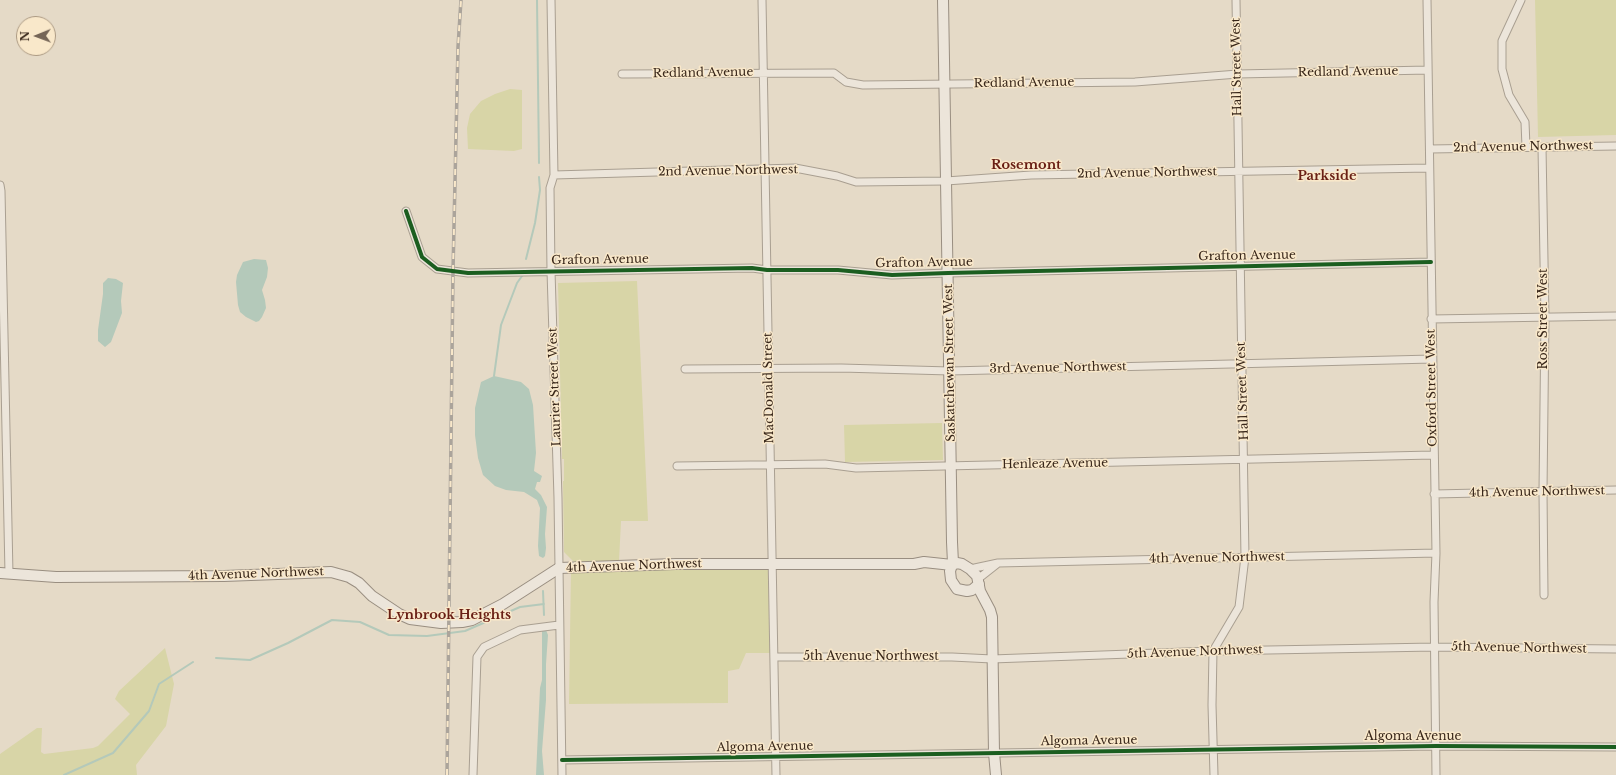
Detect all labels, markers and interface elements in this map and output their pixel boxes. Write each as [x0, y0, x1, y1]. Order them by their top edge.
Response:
north arrow [16, 16, 56, 56]
street label: Hall Street West [1229, 18, 1245, 116]
text: N [18, 31, 32, 41]
street label: Redland Avenue [1298, 64, 1398, 80]
street label: Redland Avenue [653, 65, 753, 81]
street label: Redland Avenue [974, 75, 1074, 91]
street label: 2nd Avenue Northwest [1453, 139, 1593, 155]
district label: Rosemont [991, 157, 1061, 173]
street label: 2nd Avenue Northwest [658, 163, 798, 179]
street label: 2nd Avenue Northwest [1077, 165, 1217, 181]
district label: Parkside [1297, 168, 1357, 184]
street label: Grafton Avenue [1198, 248, 1296, 264]
street label: Grafton Avenue [551, 252, 649, 268]
street label: Grafton Avenue [875, 255, 973, 271]
street label: Ross Street West [1537, 268, 1551, 370]
street label: Saskatchewan Street West [941, 284, 959, 442]
street label: Laurier Street West [546, 327, 564, 447]
street label: Oxford Street West [1424, 329, 1440, 447]
street label: MacDonald Street [761, 332, 777, 444]
street label: Hall Street West [1234, 341, 1252, 441]
street label: 3rd Avenue Northwest [989, 360, 1127, 376]
street label: Henleaze Avenue [1002, 456, 1108, 472]
street label: 4th Avenue Northwest [1469, 484, 1605, 500]
street label: 4th Avenue Northwest [1149, 550, 1285, 566]
street label: 4th Avenue Northwest [566, 556, 702, 576]
street label: 4th Avenue Northwest [188, 564, 324, 584]
district label: Lynbrook Heights [387, 607, 511, 623]
street label: 5th Avenue Northwest [1451, 640, 1587, 656]
street label: 5th Avenue Northwest [1127, 642, 1263, 662]
street label: 5th Avenue Northwest [803, 650, 939, 664]
street label: Algoma Avenue [1365, 730, 1461, 744]
street label: Algoma Avenue [1040, 733, 1138, 749]
street label: Algoma Avenue [716, 739, 814, 755]

